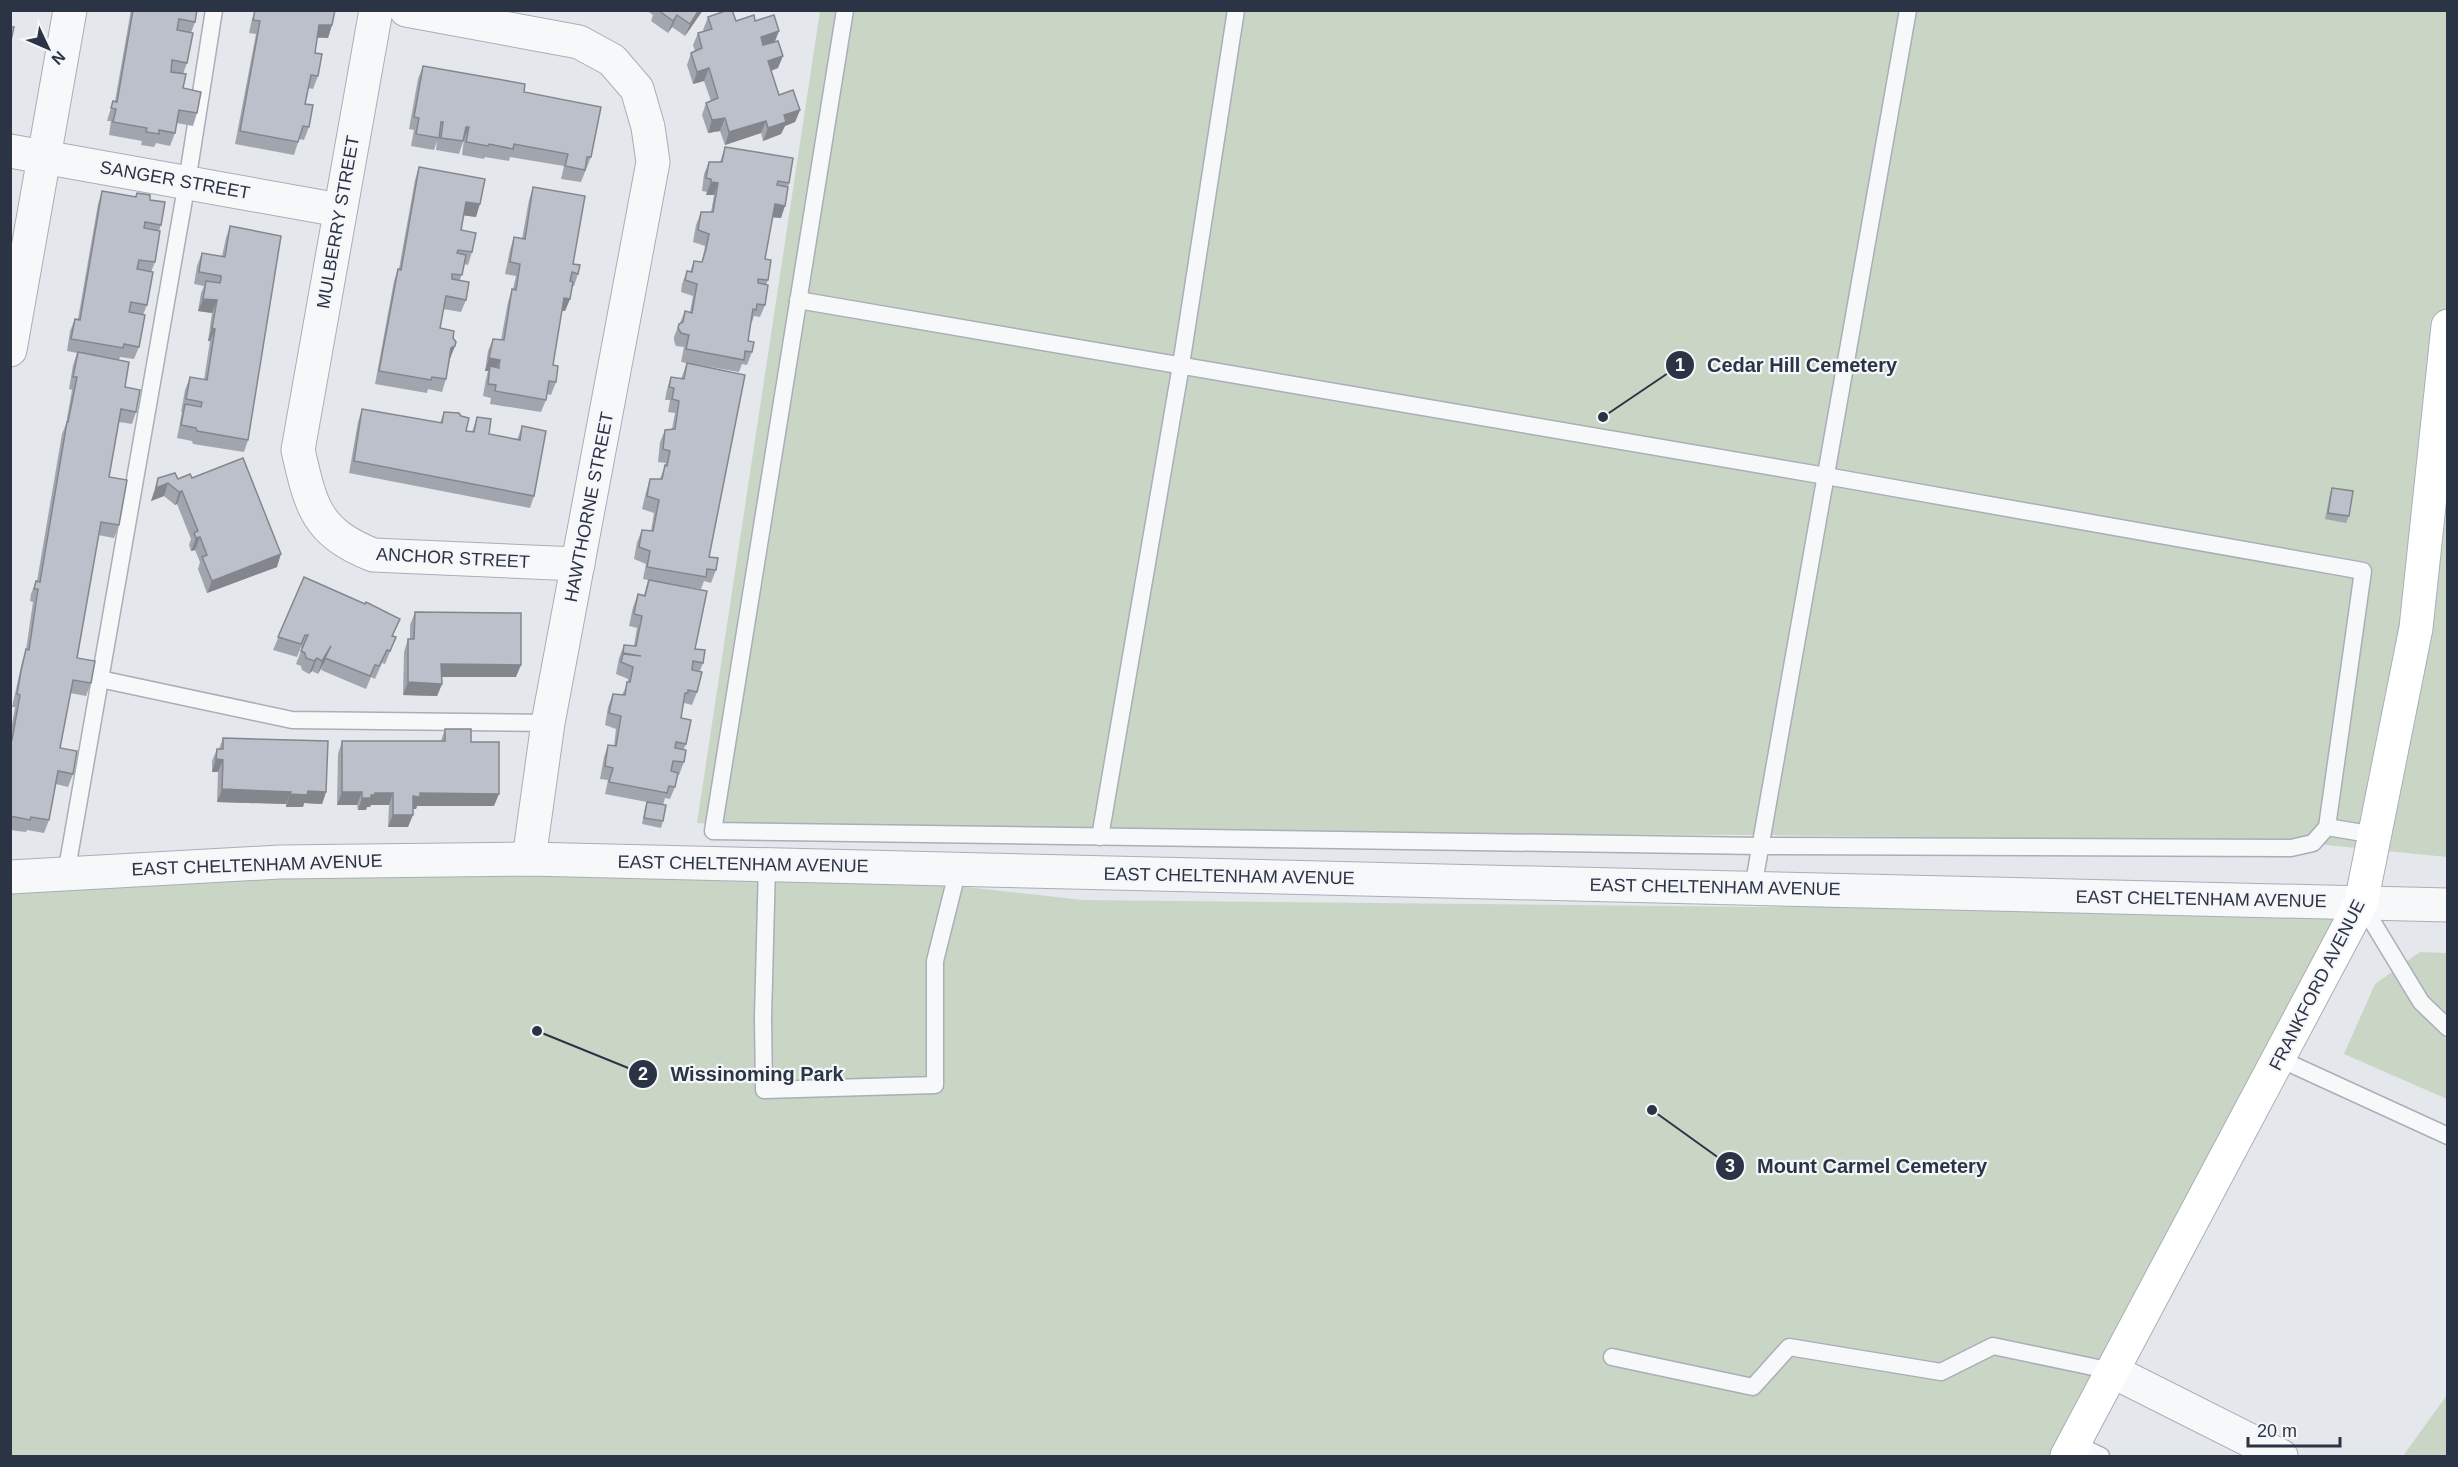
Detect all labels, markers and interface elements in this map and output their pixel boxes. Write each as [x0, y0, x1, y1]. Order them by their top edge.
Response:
north arrow [18, 18, 78, 78]
text: N [48, 48, 69, 68]
street label: MULBERRY STREET [313, 134, 363, 310]
street label: SANGER STREET [98, 157, 252, 203]
callout: Cedar Hill Cemetery [1665, 346, 1909, 384]
text: Cedar Hill Cemetery [1707, 354, 1898, 376]
text: 1 [1675, 355, 1685, 375]
street label: HAWTHORNE STREET [561, 410, 617, 604]
street label: ANCHOR STREET [376, 544, 530, 572]
street label: EAST CHELTENHAM AVENUE [131, 851, 383, 879]
street label: EAST CHELTENHAM AVENUE [617, 852, 869, 876]
street label: EAST CHELTENHAM AVENUE [1103, 864, 1355, 888]
street label: EAST CHELTENHAM AVENUE [1589, 875, 1841, 899]
street label: EAST CHELTENHAM AVENUE [2075, 887, 2327, 911]
street label: FRANKFORD AVENUE [2265, 896, 2369, 1074]
callout: Wissinoming Park [628, 1055, 856, 1093]
text: Wissinoming Park [670, 1063, 844, 1085]
text: 2 [638, 1064, 648, 1084]
callout: Mount Carmel Cemetery [1715, 1147, 1999, 1185]
text: Mount Carmel Cemetery [1757, 1155, 1988, 1177]
text: 3 [1725, 1156, 1735, 1176]
scale bar [2248, 1410, 2340, 1448]
text: 20 m [2257, 1421, 2297, 1441]

